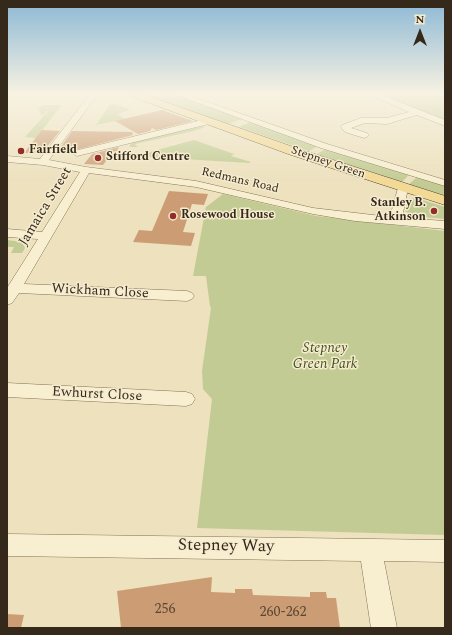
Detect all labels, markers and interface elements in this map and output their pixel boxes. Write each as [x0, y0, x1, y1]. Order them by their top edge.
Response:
text: N [416, 11, 424, 28]
north arrow [400, 12, 440, 52]
place label: Fairfield [29, 144, 77, 158]
street label: Stepney Green [289, 144, 367, 182]
marker: Fairfield [16, 146, 26, 156]
place label: Stifford Centre [106, 151, 190, 165]
marker: Stifford Centre [93, 153, 103, 163]
street label: Jamaica Street [16, 165, 76, 249]
street label: Redmans Road [200, 165, 280, 197]
place label: Stanley B. Atkinson [371, 197, 426, 225]
marker: Stanley B. Atkinson [429, 206, 439, 216]
place label: Rosewood House [181, 209, 275, 223]
marker: Rosewood House [168, 211, 178, 221]
street label: Wickham Close [51, 281, 149, 303]
park label: Stepney Green Park [293, 341, 357, 374]
street label: Ewhurst Close [51, 384, 143, 406]
street label: Stepney Way [178, 536, 274, 558]
house number: 256 [155, 602, 175, 618]
house number: 260-262 [259, 605, 307, 621]

